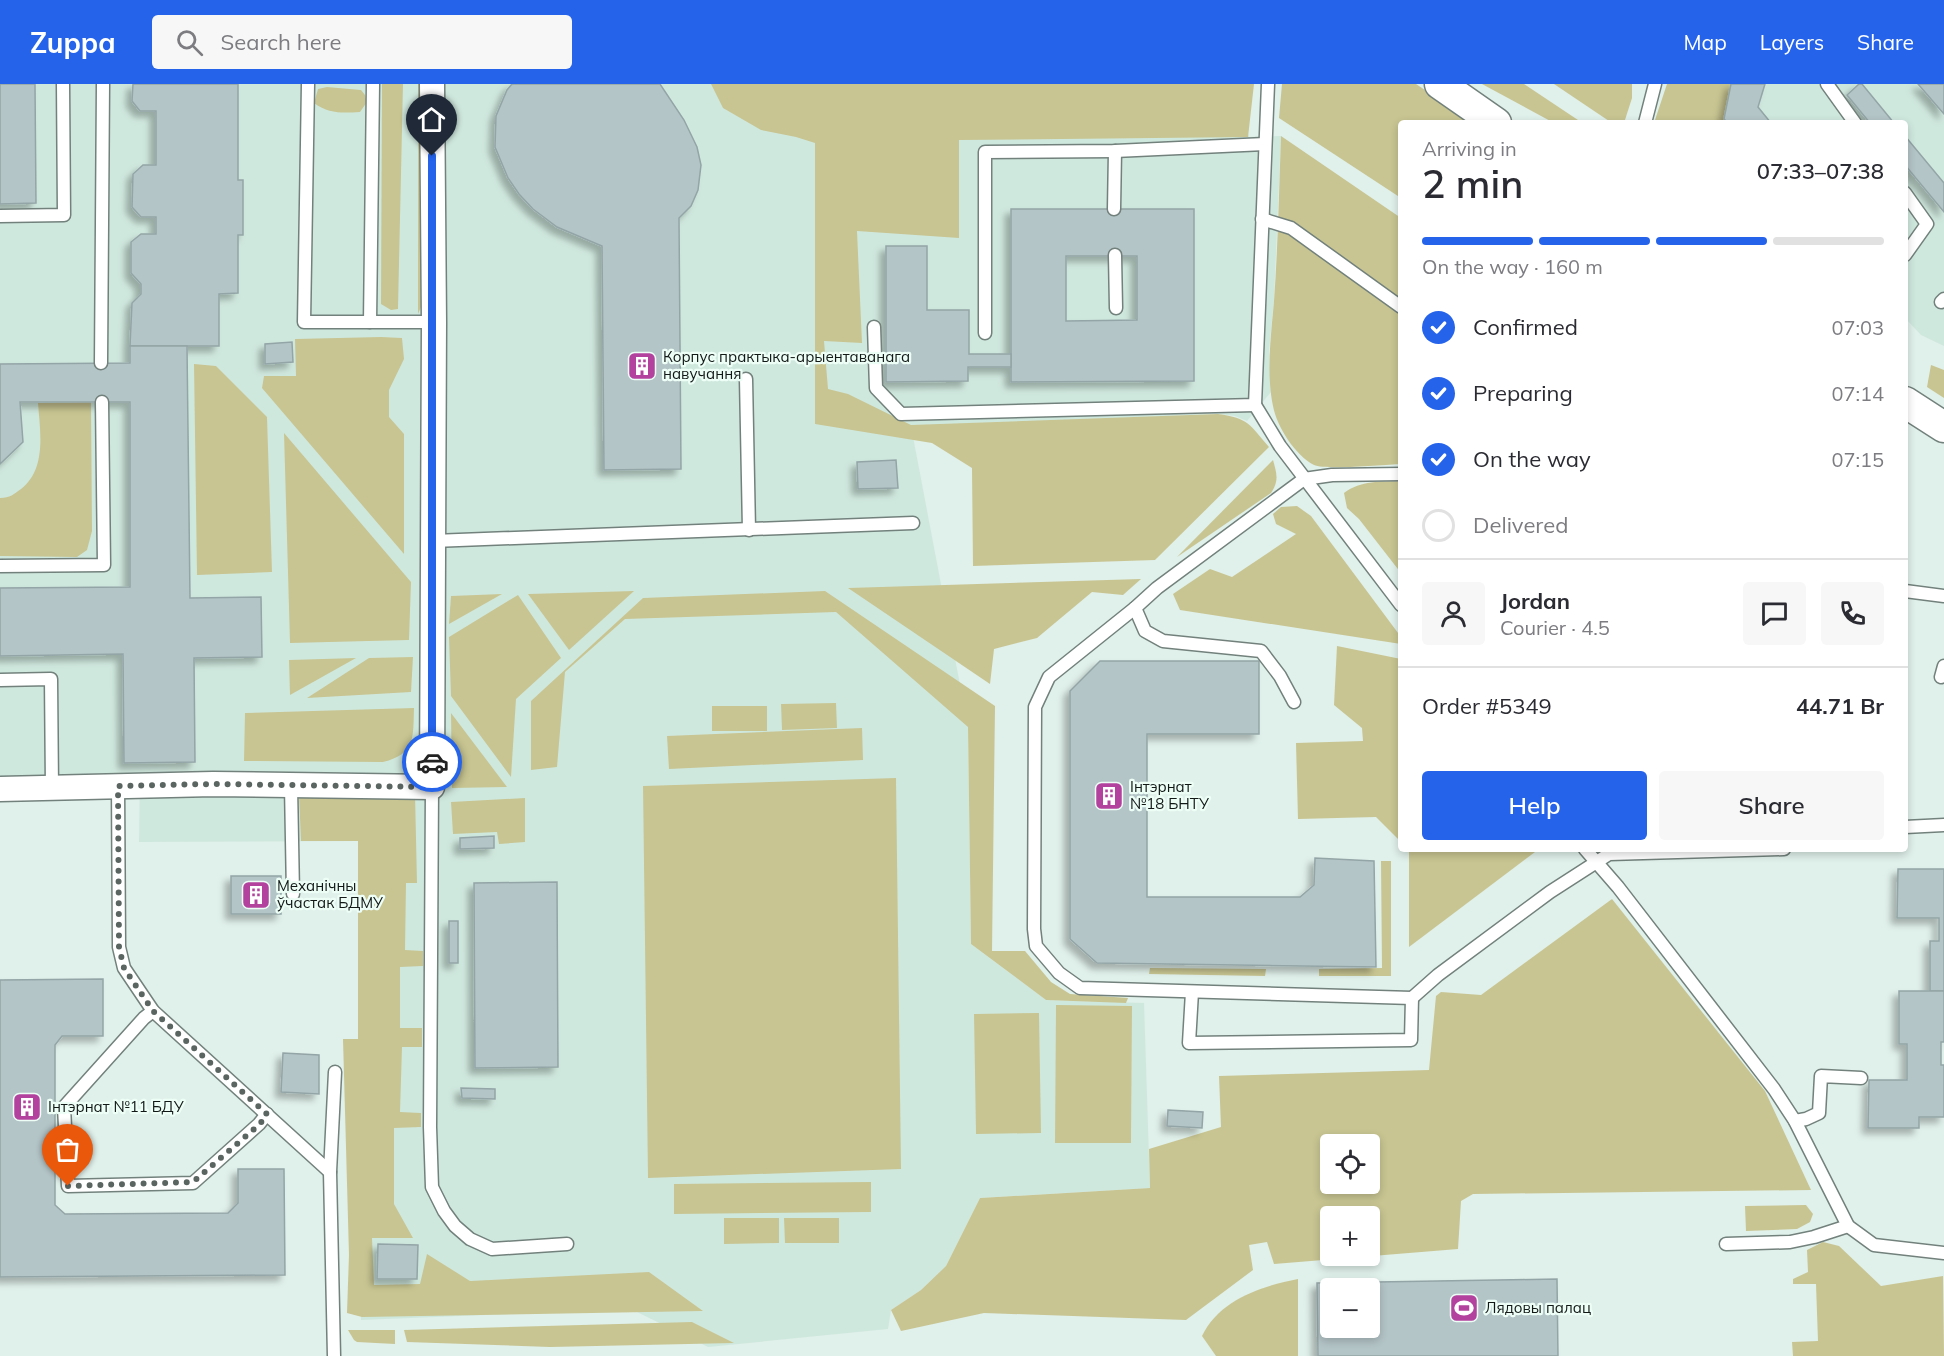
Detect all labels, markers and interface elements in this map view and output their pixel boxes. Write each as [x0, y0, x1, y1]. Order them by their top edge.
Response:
search box [152, 15, 572, 69]
text: Zuppa [30, 25, 116, 60]
icon: search [173, 26, 206, 59]
text: Search here [221, 28, 341, 56]
text: Map [1684, 29, 1727, 55]
text: Layers [1760, 29, 1824, 55]
text: Share [1857, 29, 1914, 55]
pin [406, 94, 457, 156]
icon: home [415, 103, 448, 136]
text: Arriving in [1422, 136, 1517, 161]
text: 07:33–07:38 [1757, 157, 1884, 185]
text: 2 min [1422, 159, 1523, 208]
text: On the way · 160 m [1422, 254, 1603, 279]
icon: check [1422, 311, 1455, 344]
text: Confirmed [1473, 313, 1578, 341]
text: 07:03 [1831, 315, 1884, 340]
place label: Корпус практыка-арыентаванага навучання [663, 347, 910, 383]
building icon: Корпус практыка-арыентаванага навучання [626, 350, 658, 382]
icon: check [1422, 377, 1455, 410]
text: Preparing [1473, 379, 1573, 407]
text: 07:14 [1831, 381, 1884, 406]
icon: check [1422, 443, 1455, 476]
text: On the way [1473, 445, 1591, 473]
text: 07:15 [1831, 447, 1884, 472]
text: Delivered [1473, 511, 1568, 539]
button: person [1422, 582, 1485, 645]
button: chat [1743, 582, 1806, 645]
button: phone [1821, 582, 1884, 645]
text: Jordan [1500, 587, 1570, 615]
text: Courier · 4.5 [1500, 615, 1610, 640]
text: Order #5349 [1422, 692, 1552, 720]
text: 44.71 Br [1796, 692, 1884, 720]
courier [402, 732, 462, 792]
icon: car [416, 746, 449, 779]
button: Help [1422, 771, 1647, 840]
button: Share [1659, 771, 1884, 840]
place label: Інтэрнат №18 БНТУ [1130, 777, 1209, 813]
building icon: Інтэрнат №18 БНТУ [1093, 780, 1125, 812]
place label: Механічны ўчастак БДМУ [277, 876, 383, 912]
building icon: Механічны ўчастак БДМУ [240, 879, 272, 911]
building icon: Інтэрнат №11 БДУ [11, 1091, 43, 1123]
place label: Інтэрнат №11 БДУ [48, 1097, 184, 1116]
pin [42, 1124, 93, 1186]
icon: bag [51, 1133, 84, 1166]
map controls [1320, 1134, 1380, 1338]
button: locate [1320, 1134, 1380, 1194]
button: + [1320, 1206, 1380, 1266]
button: − [1320, 1278, 1380, 1338]
sports icon: Лядовы палац [1448, 1292, 1480, 1324]
place label: Лядовы палац [1485, 1298, 1591, 1317]

